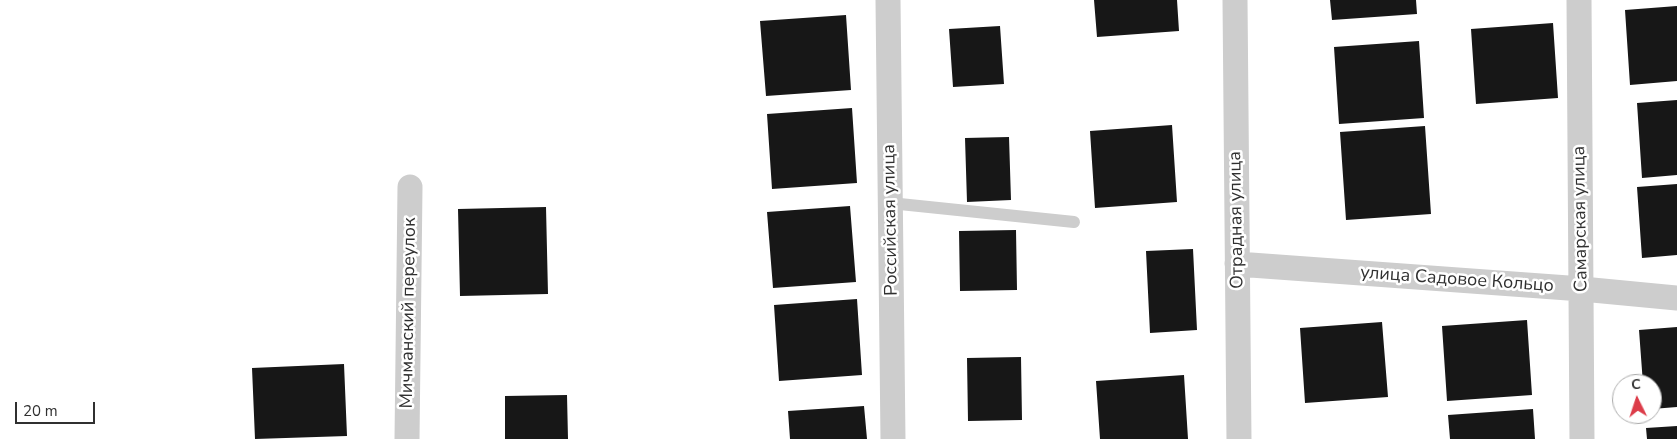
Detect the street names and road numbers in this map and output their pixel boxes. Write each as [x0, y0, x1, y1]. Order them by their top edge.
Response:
street label: Российская улица [879, 144, 903, 296]
street label: Самарская улица [1569, 146, 1593, 292]
street label: Отрадная улица [1225, 151, 1249, 289]
street label: Мичманский переулок [397, 217, 421, 409]
street label: улица Садовое Кольцо [1359, 262, 1555, 298]

